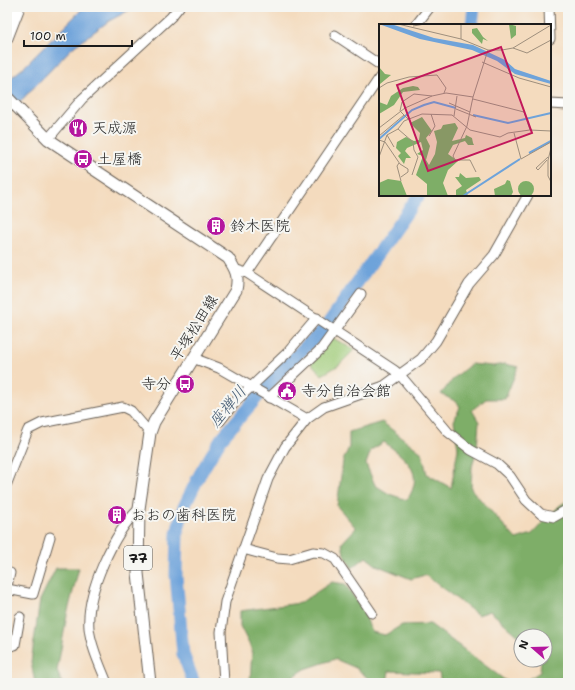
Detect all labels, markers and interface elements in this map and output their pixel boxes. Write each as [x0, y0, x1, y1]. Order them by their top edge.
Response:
scale bar [24, 22, 132, 48]
inset map [379, 24, 551, 196]
text: 100 m [30, 28, 66, 44]
restaurant icon: 天成源 [67, 117, 89, 139]
place label: 天成源 [92, 118, 137, 138]
bus stop icon: 土屋橋 [72, 148, 94, 170]
place label: 土屋橋 [97, 149, 142, 169]
building icon: 鈴木医院 [205, 215, 227, 237]
place label: 鈴木医院 [230, 216, 290, 236]
street label: 平塚松田線 [166, 291, 222, 365]
bus stop icon: 寺分 [174, 373, 196, 395]
place label: 寺分 [141, 374, 171, 394]
public building icon: 寺分自治会館 [276, 380, 298, 402]
water label: 座禅川 [204, 381, 251, 431]
place label: 寺分自治会館 [301, 381, 391, 401]
building icon: おおの歯科医院 [106, 504, 128, 526]
place label: おおの歯科医院 [131, 505, 236, 525]
road number: 77 [124, 546, 152, 570]
north arrow [513, 628, 553, 668]
text: N [516, 638, 533, 651]

